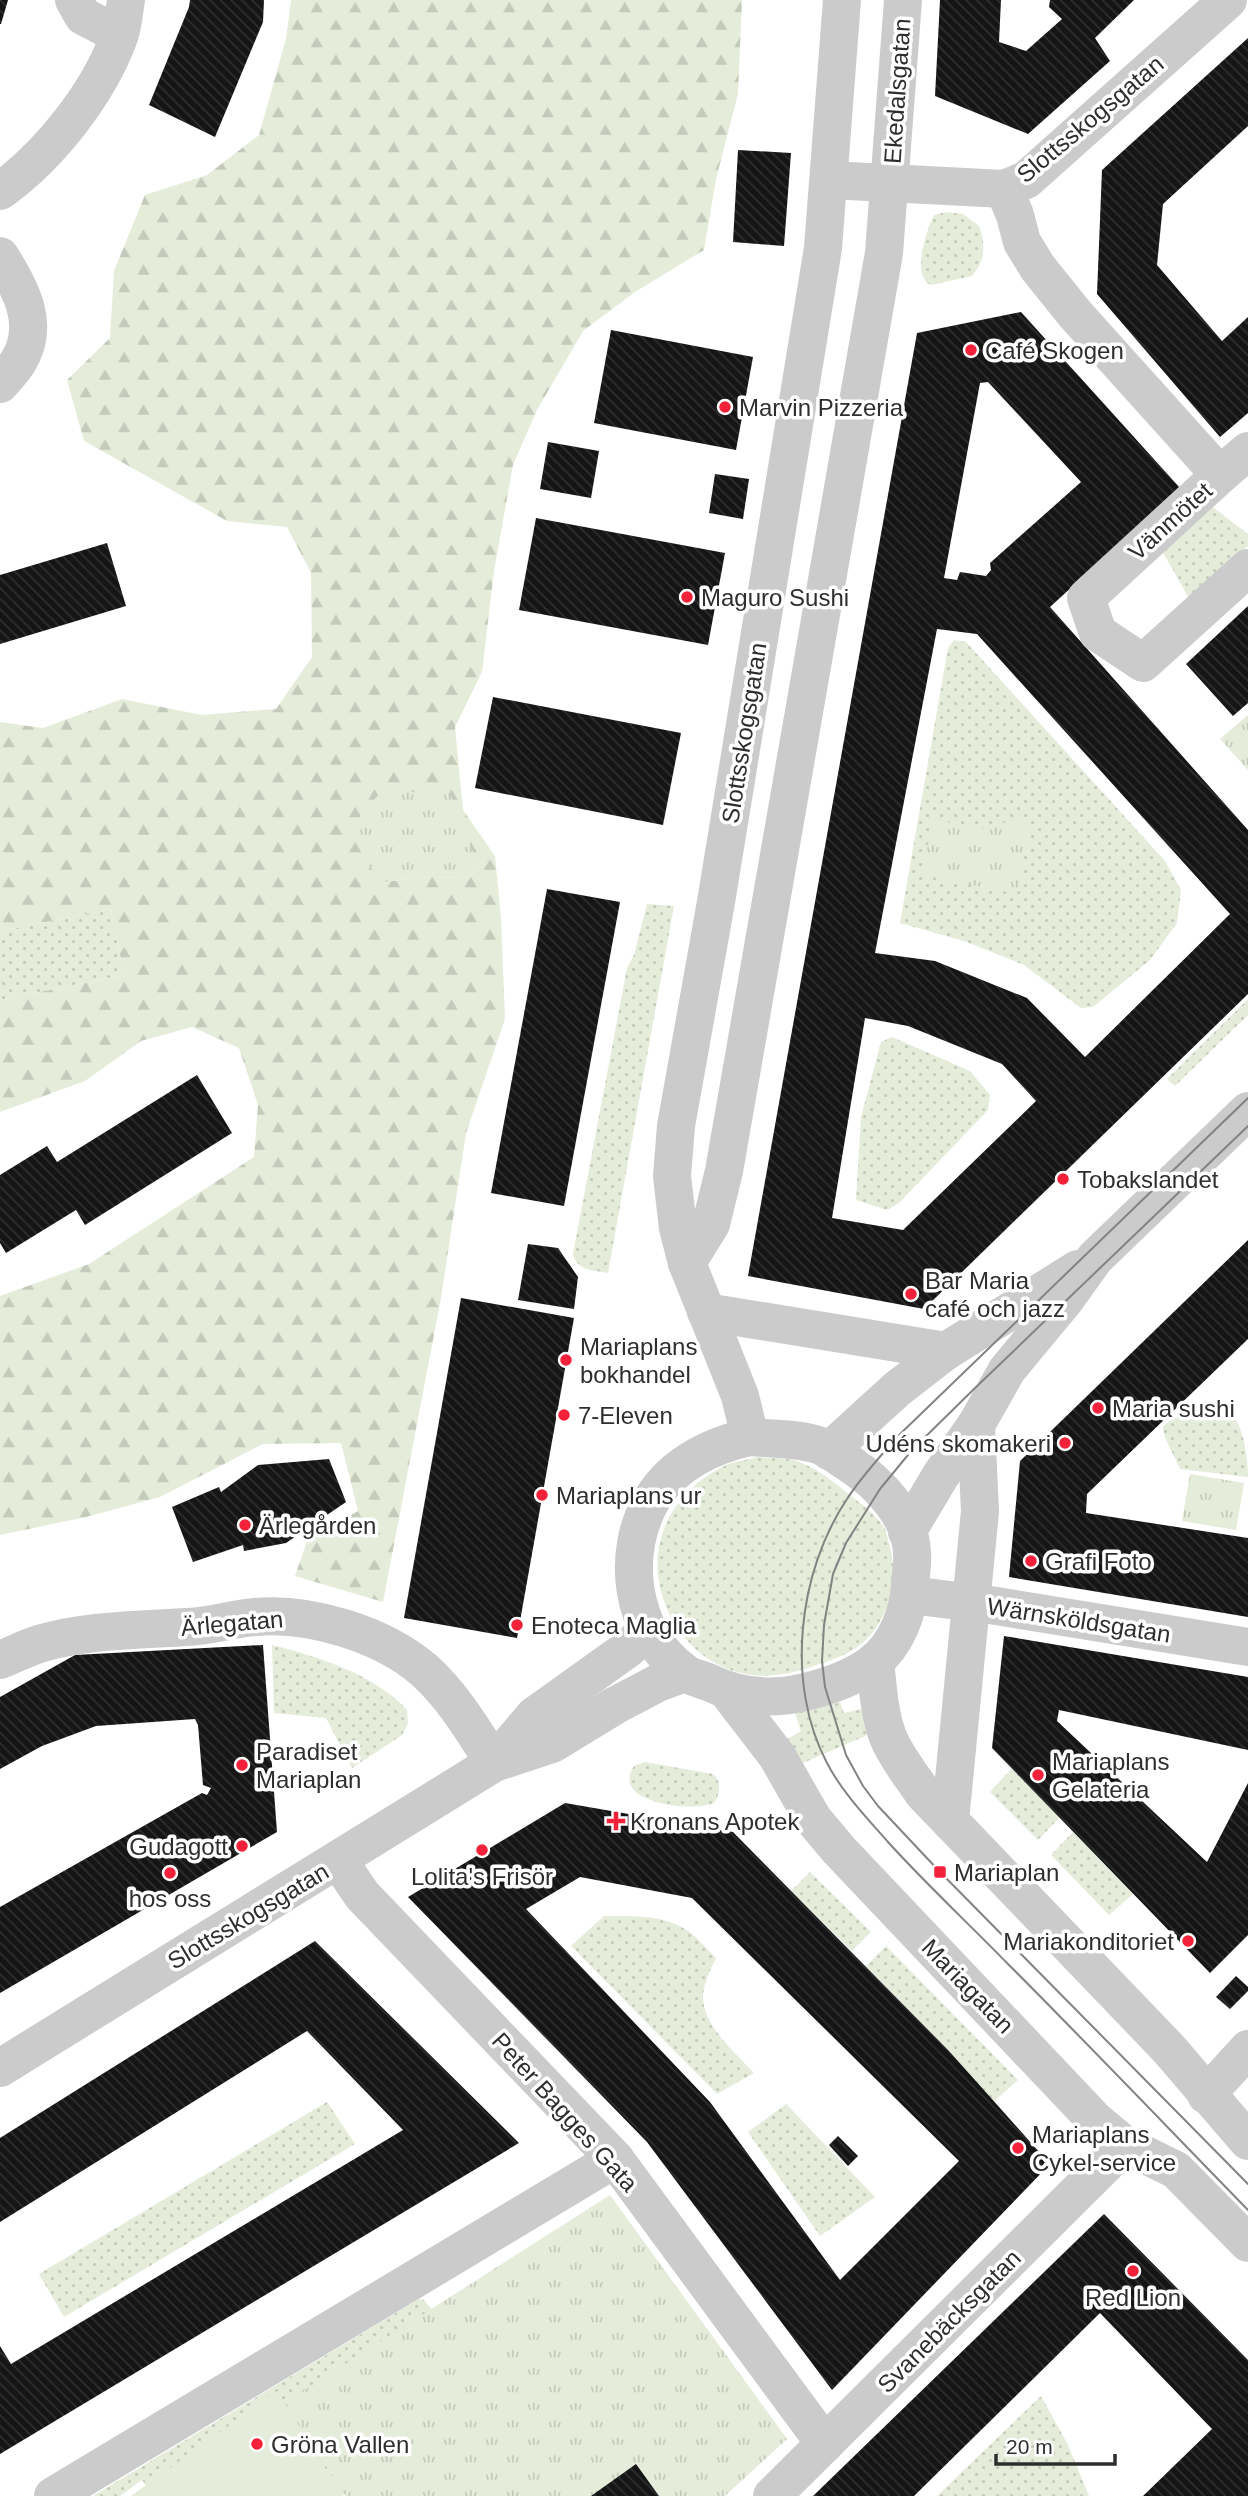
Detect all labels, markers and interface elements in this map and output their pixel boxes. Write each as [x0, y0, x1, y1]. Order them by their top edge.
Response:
street label: Ekedalsgatan [878, 18, 916, 164]
street label: Slottsskogsgatan [1011, 50, 1169, 188]
place label: Café Skogen [985, 337, 1124, 364]
marker: Café Skogen [963, 342, 979, 358]
place label: Marvin Pizzeria [739, 394, 904, 421]
marker: Marvin Pizzeria [717, 399, 733, 415]
street label: Vänmötet [1123, 476, 1217, 565]
place label: Maguro Sushi [701, 584, 849, 611]
marker: Maguro Sushi [679, 589, 695, 605]
street label: Slottsskogsgatan [716, 641, 772, 825]
place label: Tobakslandet [1077, 1166, 1219, 1193]
marker: Tobakslandet [1055, 1171, 1071, 1187]
place label: Bar Maria café och jazz [925, 1267, 1065, 1322]
marker: Bar Maria café och jazz [903, 1286, 919, 1302]
place label: Mariaplans bokhandel [580, 1333, 697, 1388]
marker: Mariaplans bokhandel [558, 1352, 574, 1368]
place label: Maria sushi [1112, 1395, 1235, 1422]
marker: Maria sushi [1090, 1400, 1106, 1416]
place label: 7-Eleven [578, 1402, 673, 1429]
marker: 7-Eleven [556, 1407, 572, 1423]
place label: Udéns skomakeri [866, 1430, 1051, 1457]
marker: Udéns skomakeri [1057, 1435, 1073, 1451]
place label: Mariaplans ur [556, 1482, 701, 1509]
marker: Mariaplans ur [534, 1487, 550, 1503]
place label: Ärlegården [259, 1512, 376, 1539]
marker: Ärlegården [237, 1517, 253, 1533]
place label: Grafi Foto [1045, 1548, 1152, 1575]
marker: Grafi Foto [1023, 1553, 1039, 1569]
street label: Wärnsköldsgatan [985, 1592, 1173, 1648]
street label: Ärlegatan [180, 1605, 284, 1641]
place label: Enoteca Maglia [531, 1612, 697, 1639]
marker: Enoteca Maglia [509, 1617, 525, 1633]
place label: Paradiset Mariaplan [256, 1738, 361, 1793]
place label: Mariaplans Gelateria [1052, 1748, 1169, 1803]
marker: Paradiset Mariaplan [234, 1757, 250, 1773]
marker: Mariaplans Gelateria [1030, 1767, 1046, 1783]
place label: Kronans Apotek [630, 1808, 800, 1835]
marker: Kronans Apotek [608, 1813, 624, 1829]
place label: Gudagott [129, 1833, 228, 1860]
marker: Gudagott [234, 1838, 250, 1854]
marker: Lolita's Frisör [474, 1842, 490, 1858]
street label: Slottsskogsgatan [163, 1857, 333, 1975]
place label: Mariaplan [954, 1859, 1059, 1886]
place label: Lolita's Frisör [411, 1863, 553, 1890]
marker: Mariaplan [932, 1864, 948, 1880]
marker: hos oss [162, 1865, 178, 1881]
place label: hos oss [129, 1885, 211, 1912]
place label: Mariakonditoriet [1003, 1928, 1174, 1955]
street label: Mariagatan [917, 1933, 1019, 2039]
marker: Mariakonditoriet [1180, 1933, 1196, 1949]
street label: Peter Bagges Gata [487, 2027, 644, 2197]
place label: Mariaplans Cykel-service [1032, 2121, 1176, 2176]
marker: Mariaplans Cykel-service [1010, 2140, 1026, 2156]
street label: Svanebäcksgatan [872, 2244, 1026, 2398]
marker: Red Lion [1125, 2263, 1141, 2279]
place label: Red Lion [1085, 2284, 1181, 2311]
scale bar [996, 2422, 1115, 2466]
place label: Gröna Vallen [271, 2431, 409, 2458]
text: 20 m [1006, 2435, 1053, 2458]
marker: Gröna Vallen [249, 2436, 265, 2452]

